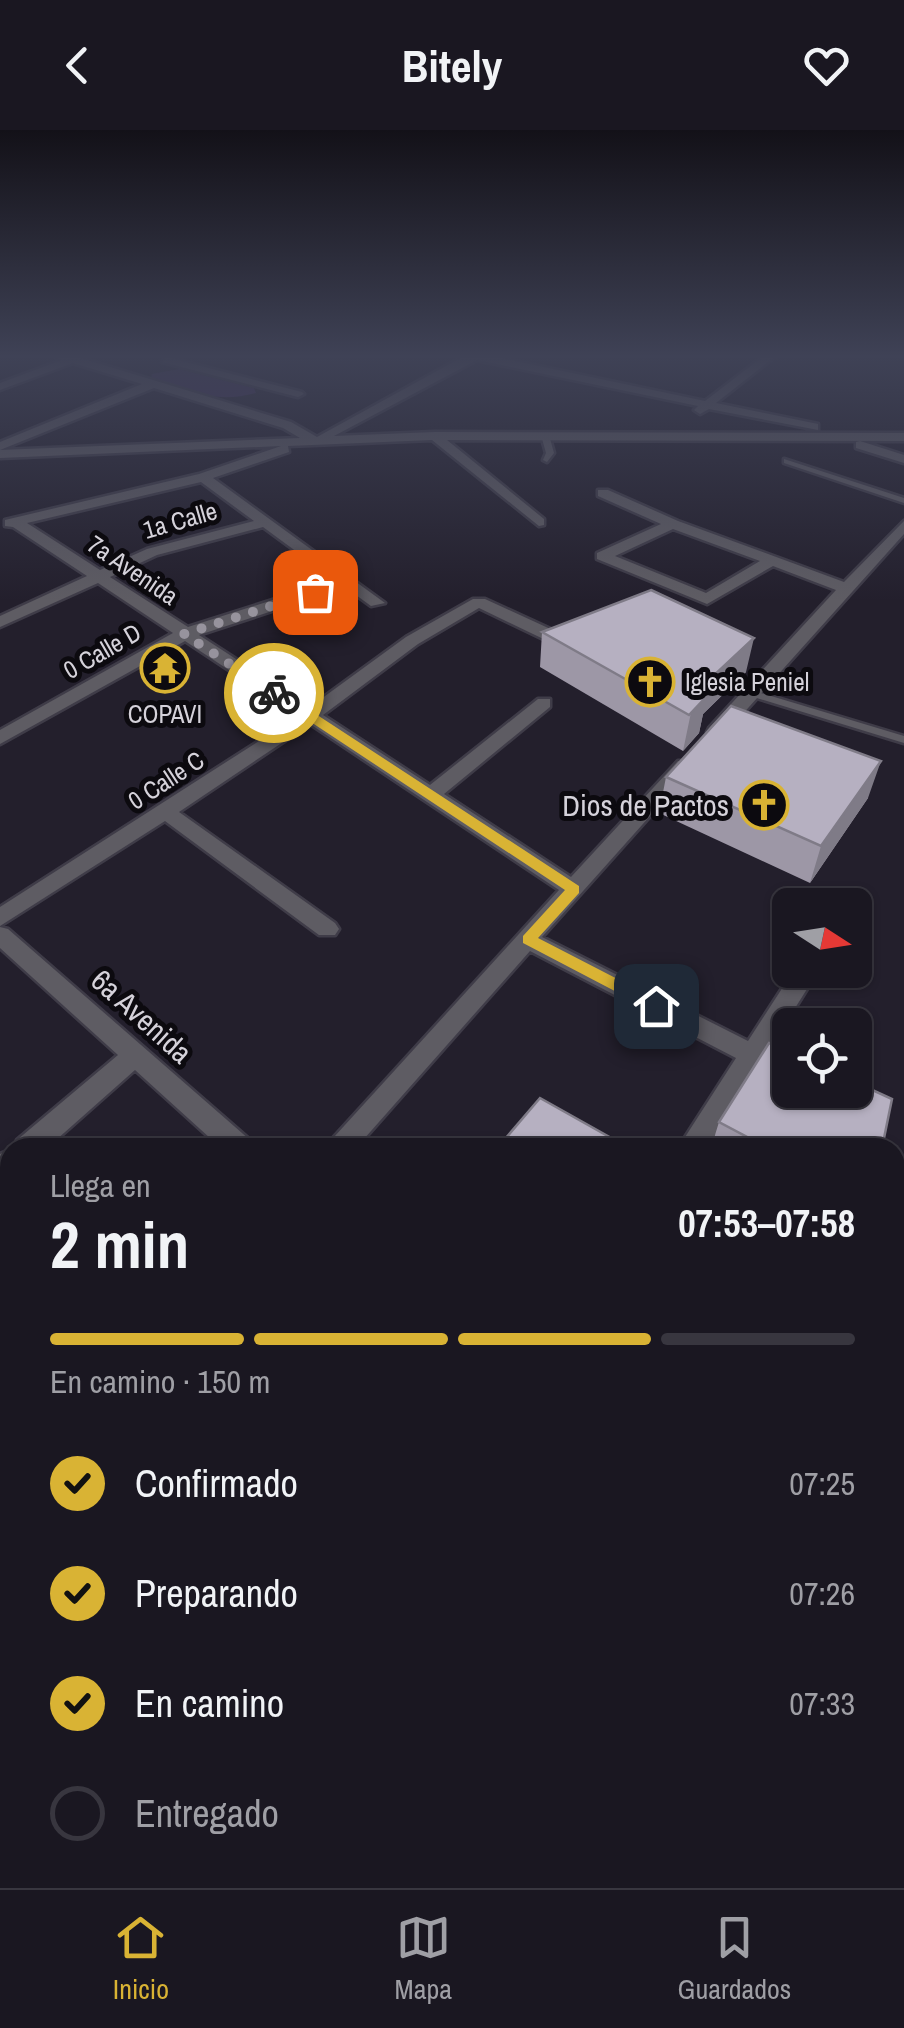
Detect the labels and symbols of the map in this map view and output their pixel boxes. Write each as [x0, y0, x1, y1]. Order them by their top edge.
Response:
street label: 1a Calle [139, 493, 221, 547]
street label: 7a Avenida [81, 527, 185, 613]
pin [273, 550, 358, 635]
street label: 0 Calle D [57, 615, 147, 687]
temple icon: COPAVI [139, 642, 191, 694]
courier [224, 643, 324, 743]
church icon: Iglesia Peniel [624, 656, 676, 708]
place label: Iglesia Peniel [685, 665, 809, 699]
place label: COPAVI [128, 697, 202, 731]
street label: 0 Calle C [121, 743, 211, 817]
church icon: Dios de Pactos [738, 779, 790, 831]
place label: Dios de Pactos [562, 785, 729, 825]
north arrow [772, 888, 872, 988]
street label: 6a Avenida [83, 960, 201, 1072]
pin [614, 964, 699, 1049]

